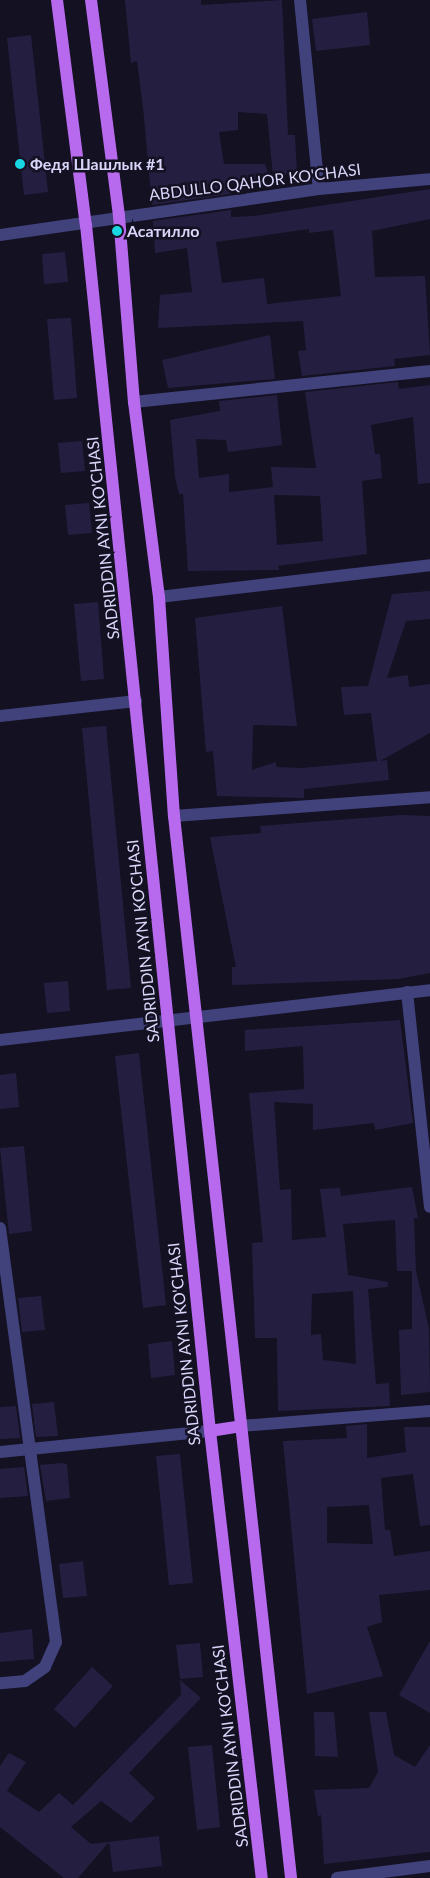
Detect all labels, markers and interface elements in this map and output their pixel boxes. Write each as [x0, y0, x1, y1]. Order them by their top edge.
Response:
place label: Федя Шашлык #1 [30, 154, 165, 174]
marker: Федя Шашлык #1 [14, 158, 26, 170]
street label: ABDULLO QAHOR KO'CHASI [148, 159, 362, 205]
place label: Асатилло [127, 221, 199, 241]
marker: Асатилло [111, 225, 123, 237]
street label: SADRIDDIN AYNI KO'CHASI [83, 435, 123, 641]
street label: SADRIDDIN AYNI KO'CHASI [123, 838, 163, 1044]
street label: SADRIDDIN AYNI KO'CHASI [164, 1241, 204, 1447]
street label: SADRIDDIN AYNI KO'CHASI [208, 1643, 252, 1849]

